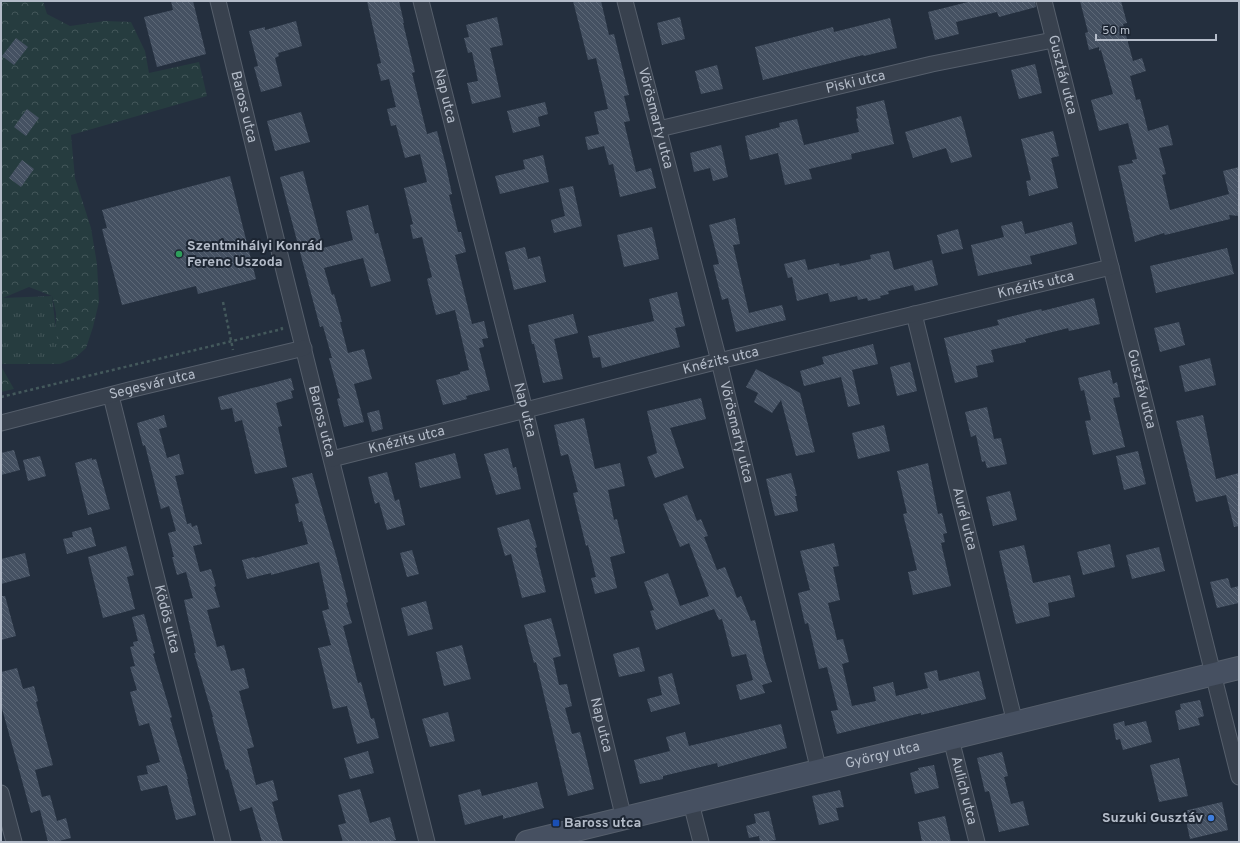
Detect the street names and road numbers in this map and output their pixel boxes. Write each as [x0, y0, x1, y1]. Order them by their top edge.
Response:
street label: Gusztáv utca [1044, 33, 1081, 116]
street label: Vörösmarty utca [634, 66, 677, 171]
street label: Nap utca [430, 67, 460, 125]
street label: Piski utca [824, 67, 887, 97]
street label: Baross utca [227, 69, 261, 145]
street label: Knézits utca [996, 268, 1076, 302]
street label: Knézits utca [681, 343, 761, 378]
street label: Gusztáv utca [1123, 347, 1160, 430]
street label: Segesvár utca [107, 366, 197, 403]
street label: Vörösmarty utca [716, 379, 757, 484]
street label: Nap utca [510, 381, 540, 439]
street label: Baross utca [305, 384, 339, 459]
street label: Knézits utca [367, 422, 446, 458]
street label: Aurél utca [949, 486, 981, 552]
street label: Ködös utca [150, 583, 184, 655]
street label: Nap utca [586, 696, 616, 754]
street label: György utca [844, 738, 922, 772]
street label: Aulich utca [947, 754, 981, 826]

